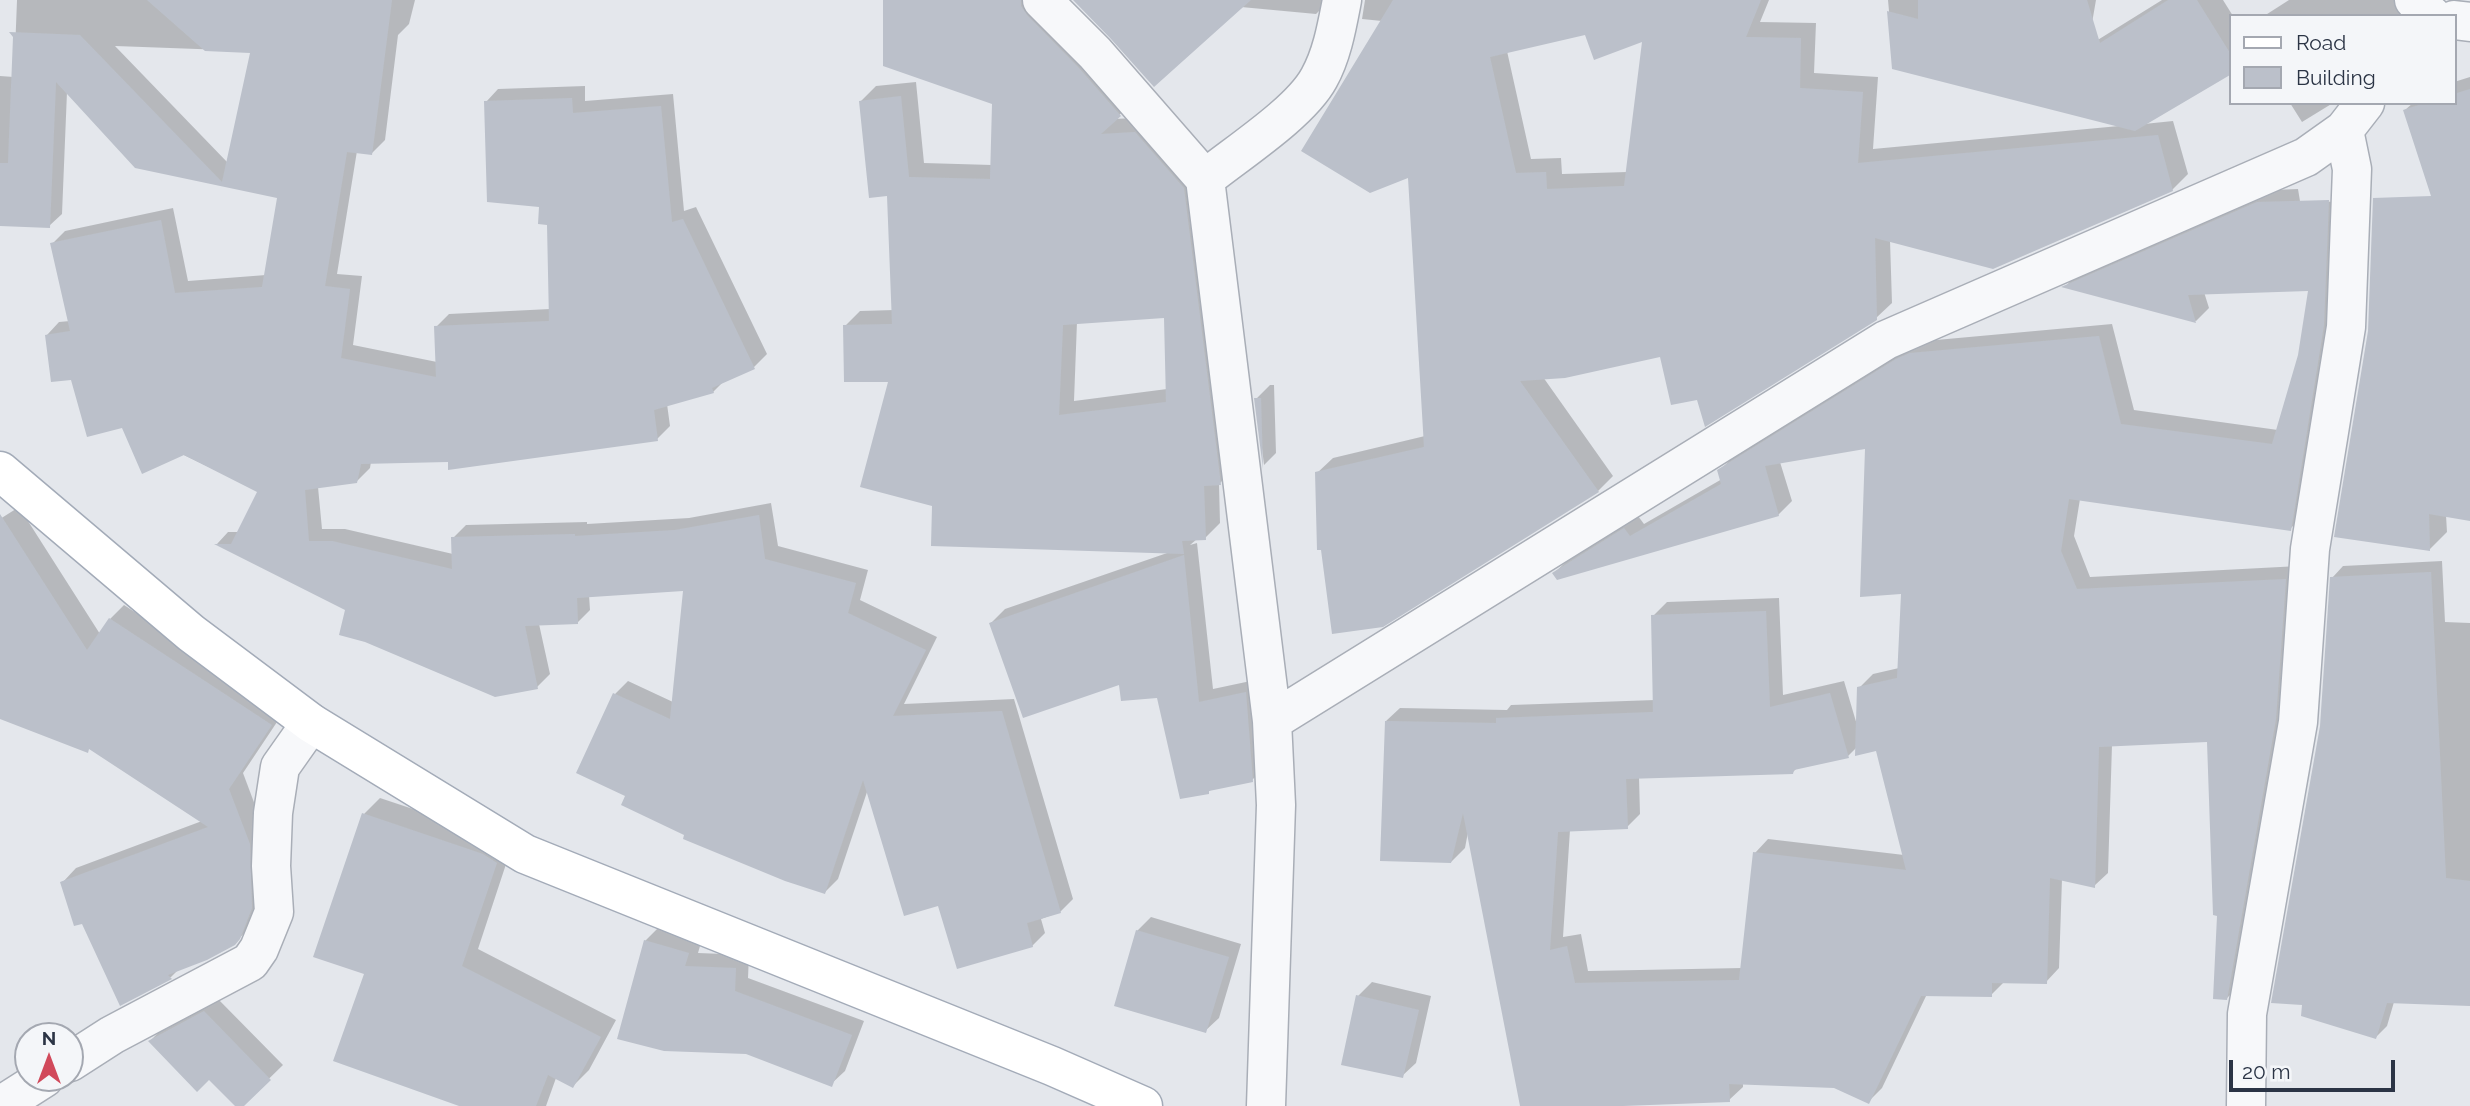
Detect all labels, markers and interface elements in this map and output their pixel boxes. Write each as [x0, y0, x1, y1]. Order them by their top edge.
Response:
legend [2228, 14, 2456, 105]
text: Road [2296, 30, 2346, 55]
text: Building [2296, 65, 2376, 90]
north arrow [14, 1022, 84, 1092]
text: N [42, 1027, 56, 1049]
scale bar [2232, 1046, 2398, 1090]
text: 20 m [2242, 1059, 2290, 1084]

